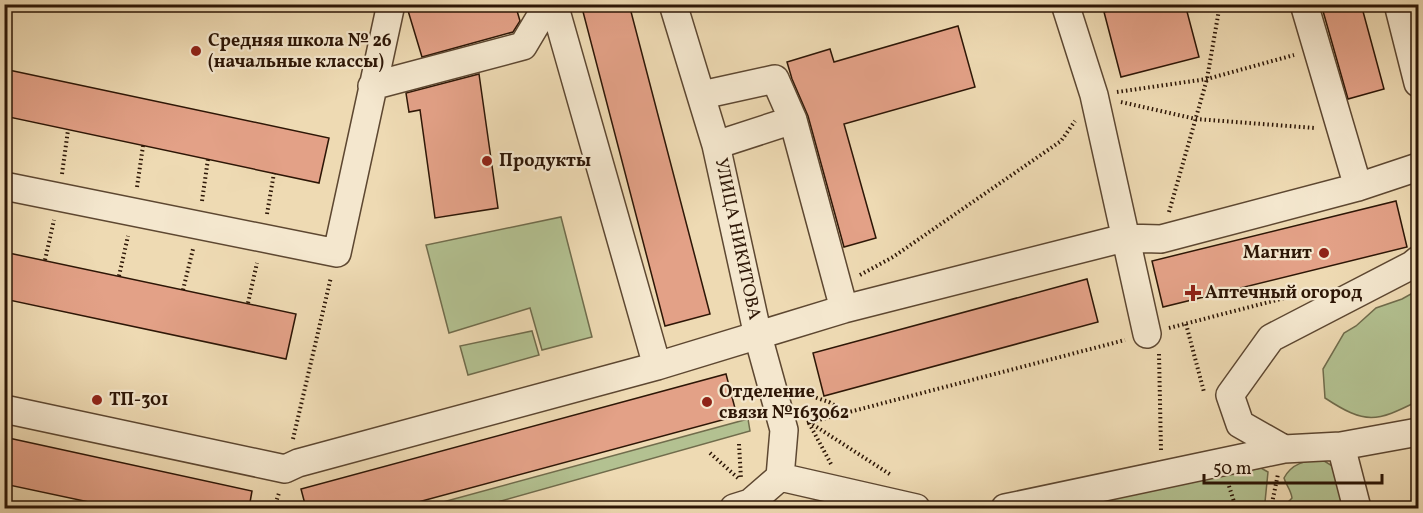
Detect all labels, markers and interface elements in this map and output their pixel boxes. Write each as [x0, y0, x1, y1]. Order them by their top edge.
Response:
place label: Средняя школа № 26 (начальные классы) [208, 29, 392, 75]
marker: Средняя школа № 26 (начальные классы) [189, 44, 203, 58]
place label: Продукты [499, 149, 591, 174]
marker: Продукты [480, 154, 494, 168]
street label: УЛИЦА НИКИТОВА [708, 156, 766, 323]
place label: Магнит [1243, 241, 1312, 266]
marker: Магнит [1317, 246, 1331, 260]
place label: Аптечный огород [1205, 281, 1362, 306]
marker: Аптечный огород [1186, 286, 1200, 300]
place label: Отделение связи №163062 [719, 380, 849, 426]
place label: ТП-301 [109, 388, 168, 413]
marker: ТП-301 [90, 393, 104, 407]
marker: Отделение связи №163062 [700, 395, 714, 409]
scale bar [1204, 447, 1382, 485]
text: 50 m [1213, 457, 1252, 482]

